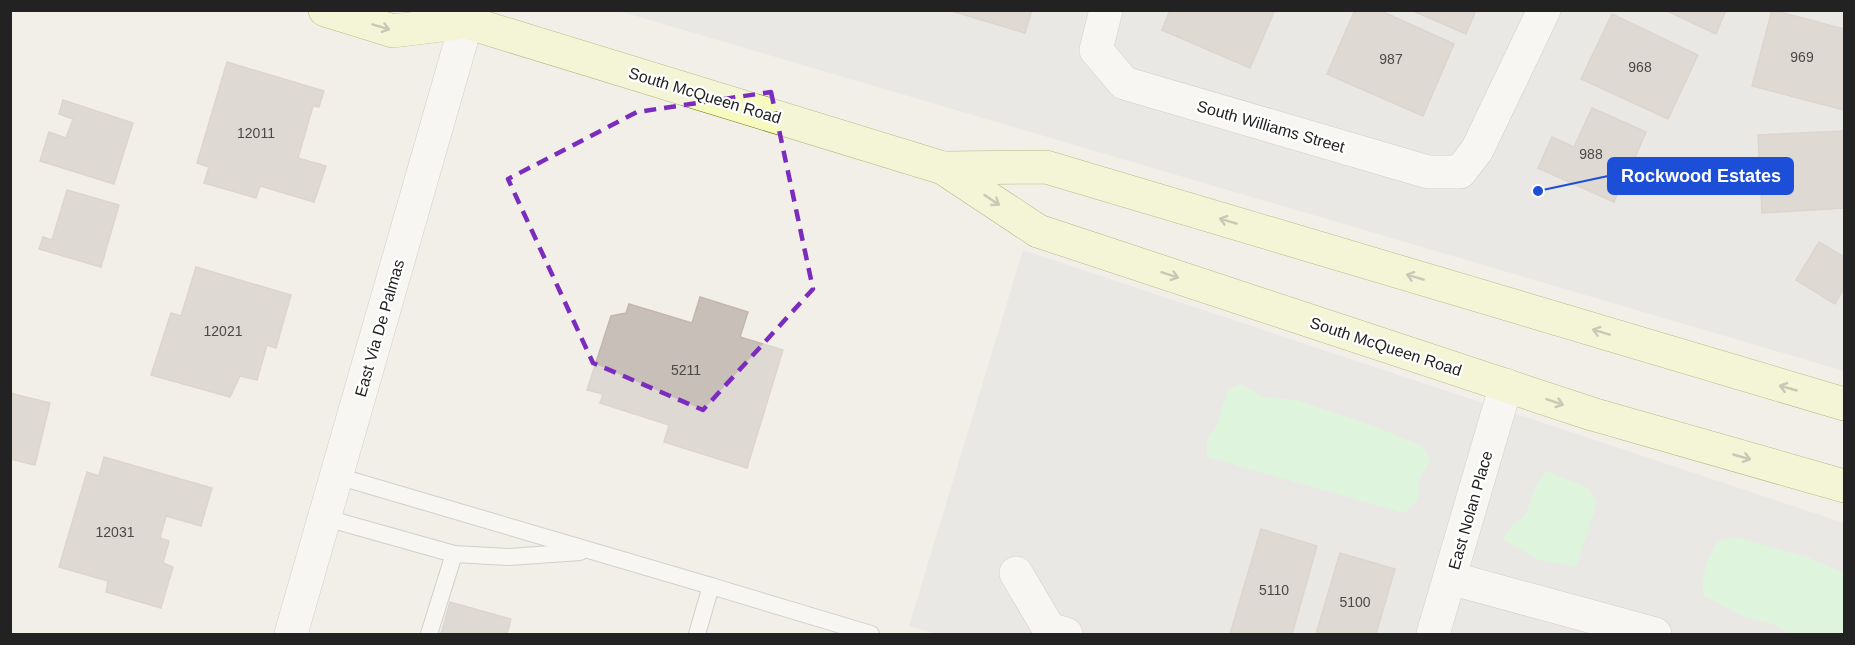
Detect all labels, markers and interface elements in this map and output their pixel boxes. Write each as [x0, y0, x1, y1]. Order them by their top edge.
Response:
one-way arrow [371, 22, 390, 33]
house number: 969 [1790, 49, 1814, 65]
house number: 987 [1379, 51, 1403, 67]
house number: 968 [1628, 59, 1652, 75]
street label: South McQueen Road [627, 64, 783, 127]
street label: South Williams Street [1195, 97, 1347, 156]
house number: 12011 [237, 125, 275, 141]
house number: 988 [1579, 146, 1603, 162]
callout: Rockwood Estates [1608, 158, 1793, 194]
text: Rockwood Estates [1621, 166, 1781, 186]
one-way arrow [983, 194, 1000, 207]
one-way arrow [1219, 215, 1238, 226]
street label: East Via De Palmas [352, 258, 407, 399]
one-way arrow [1160, 270, 1179, 281]
one-way arrow [1405, 271, 1424, 282]
street label: South McQueen Road [1308, 314, 1464, 379]
house number: 12021 [204, 323, 243, 339]
one-way arrow [1592, 326, 1611, 337]
house number: 5211 [671, 362, 701, 378]
one-way arrow [1779, 382, 1798, 393]
one-way arrow [1545, 397, 1564, 408]
street label: East Nolan Place [1445, 449, 1496, 571]
one-way arrow [1732, 452, 1751, 463]
house number: 12031 [96, 524, 135, 540]
house number: 5110 [1259, 582, 1289, 598]
house number: 5100 [1339, 594, 1371, 610]

